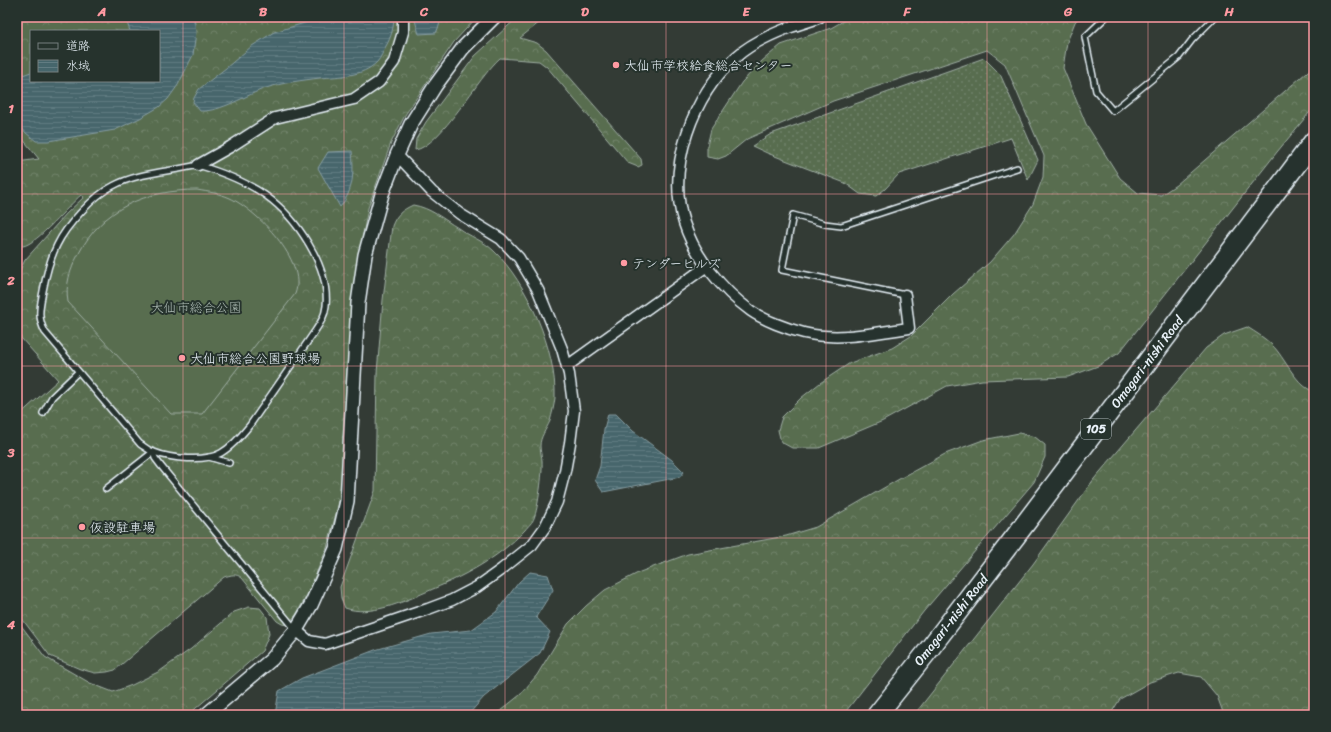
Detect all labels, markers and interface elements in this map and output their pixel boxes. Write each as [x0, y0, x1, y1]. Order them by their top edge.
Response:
text: A [97, 0, 106, 23]
text: B [259, 0, 268, 23]
text: C [419, 0, 429, 23]
text: D [581, 0, 589, 23]
text: E [742, 0, 751, 23]
text: F [902, 0, 911, 23]
text: G [1063, 0, 1073, 23]
text: H [1223, 0, 1234, 23]
legend [30, 30, 160, 82]
text: 道路 [66, 35, 90, 57]
place label: 大仙市学校給食総合センター [624, 54, 792, 77]
text: 水域 [66, 55, 90, 77]
marker: 大仙市学校給食総合センター [611, 60, 621, 70]
text: 1 [8, 97, 14, 120]
place label: テンダーヒルズ [632, 252, 721, 275]
marker: テンダーヒルズ [619, 258, 629, 268]
text: 2 [6, 269, 15, 292]
park label: 大仙市総合公園 [150, 296, 242, 319]
street label: Omagari-nishi Road [1104, 310, 1190, 413]
place label: 大仙市総合公園野球場 [190, 347, 320, 370]
marker: 大仙市総合公園野球場 [177, 353, 187, 363]
road number: 105 [1081, 419, 1111, 439]
text: 3 [6, 441, 15, 464]
place label: 仮設駐車場 [90, 516, 155, 539]
marker: 仮設駐車場 [77, 522, 87, 532]
street label: Omagari-nishi Road [908, 568, 995, 671]
text: 4 [6, 613, 16, 636]

